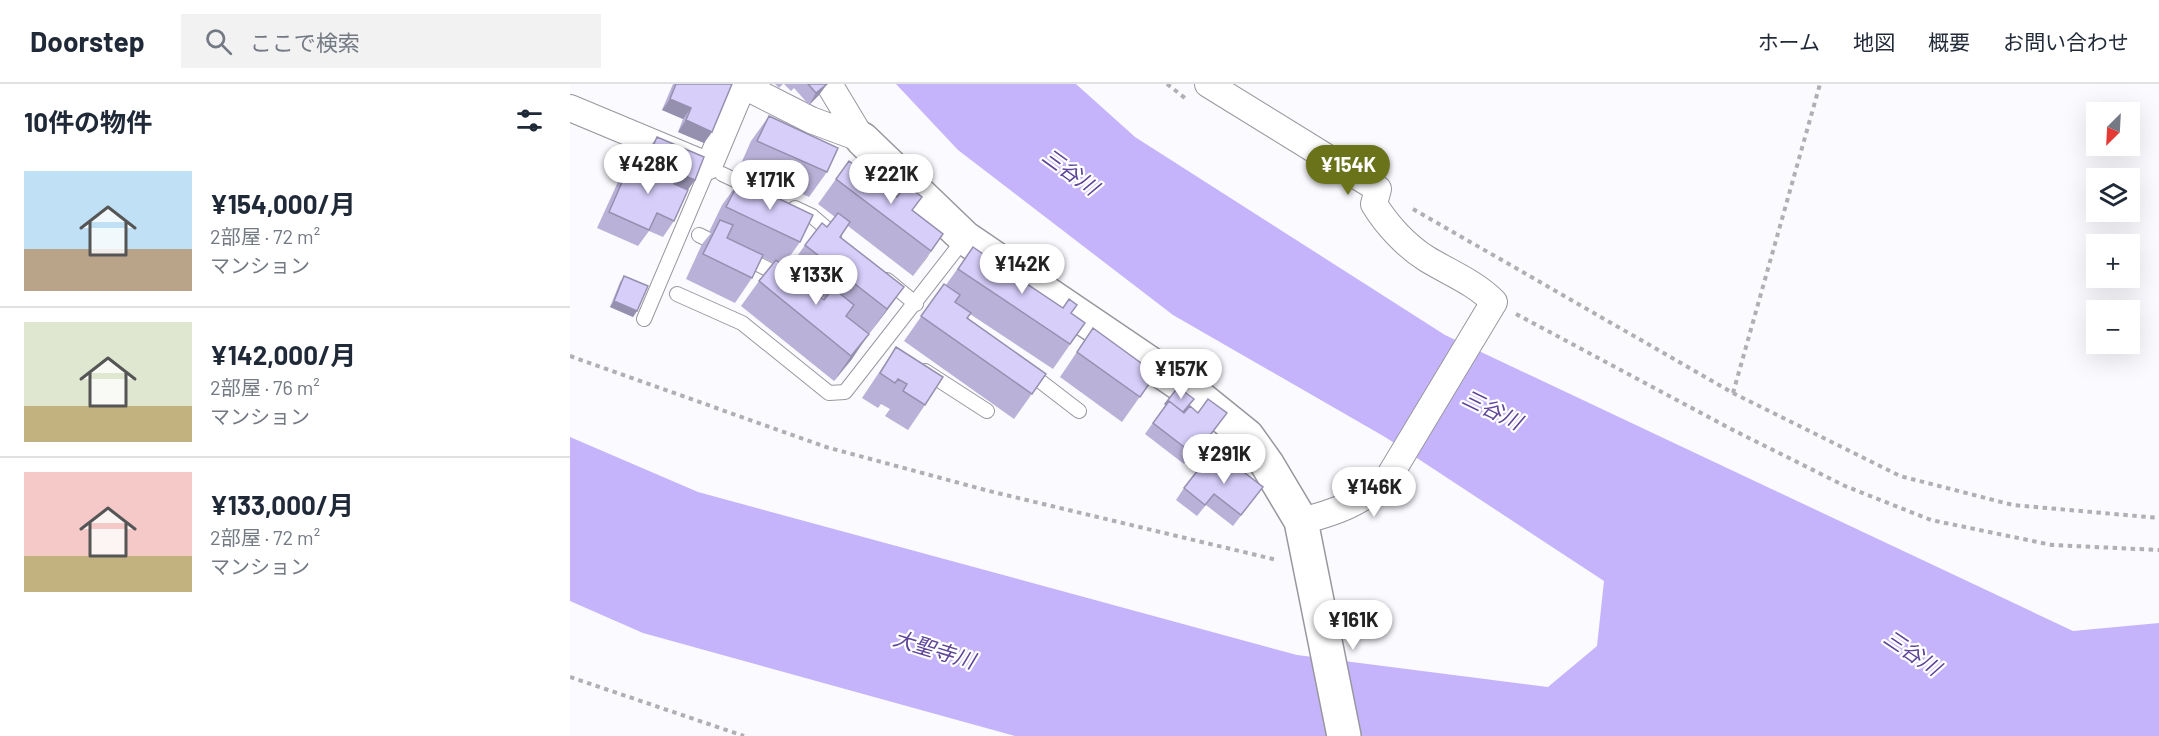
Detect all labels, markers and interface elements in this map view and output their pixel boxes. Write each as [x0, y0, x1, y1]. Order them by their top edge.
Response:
search box [181, 14, 601, 68]
text: Doorstep [30, 24, 145, 58]
icon: search [202, 25, 235, 58]
text: ここで検索 [250, 29, 360, 55]
text: ホーム [1758, 29, 1820, 54]
text: 地図 [1853, 29, 1895, 54]
text: 概要 [1928, 29, 1970, 54]
text: お問い合わせ [2003, 29, 2129, 54]
north arrow [2086, 102, 2140, 156]
map controls [2086, 102, 2140, 354]
icon: filters [513, 104, 546, 137]
text: 10件の物件 [24, 106, 152, 137]
water label: 三谷川 [1038, 142, 1105, 201]
pin: ¥428K [606, 144, 690, 195]
pin: ¥154K [1306, 145, 1390, 196]
text: ¥428K [618, 151, 678, 175]
text: ¥154K [1320, 152, 1376, 176]
pin: ¥221K [849, 154, 933, 205]
pin: ¥171K [728, 160, 812, 211]
text: ¥221K [863, 161, 919, 185]
text: ¥171K [745, 167, 795, 191]
button: layers [2086, 168, 2140, 222]
text: ¥154,000/月 [210, 188, 356, 219]
icon: home [72, 195, 144, 267]
text: 2部屋 · 72 m² [210, 224, 320, 248]
button: + [2086, 234, 2140, 288]
pin: ¥142K [980, 244, 1064, 295]
text: ¥142K [994, 251, 1050, 275]
text: マンション [210, 253, 310, 277]
pin: ¥133K [774, 255, 858, 306]
text: ¥133K [789, 262, 843, 286]
button: − [2086, 300, 2140, 354]
text: ¥142,000/月 [210, 339, 356, 370]
icon: home [72, 346, 144, 418]
pin: ¥157K [1139, 349, 1223, 400]
text: ¥157K [1154, 356, 1208, 380]
text: 2部屋 · 76 m² [210, 375, 320, 399]
water label: 三谷川 [1459, 384, 1528, 435]
text: マンション [210, 404, 310, 428]
pin: ¥291K [1182, 434, 1266, 485]
text: ¥291K [1197, 441, 1251, 465]
pin: ¥146K [1332, 467, 1416, 518]
text: ¥146K [1346, 474, 1402, 498]
text: ¥133,000/月 [210, 489, 354, 520]
icon: home [72, 496, 144, 568]
text: 2部屋 · 72 m² [210, 525, 320, 549]
text: マンション [210, 554, 310, 578]
pin: ¥161K [1311, 600, 1395, 651]
text: ¥161K [1328, 607, 1379, 631]
water label: 大聖寺川 [891, 624, 980, 673]
water label: 三谷川 [1880, 624, 1948, 681]

